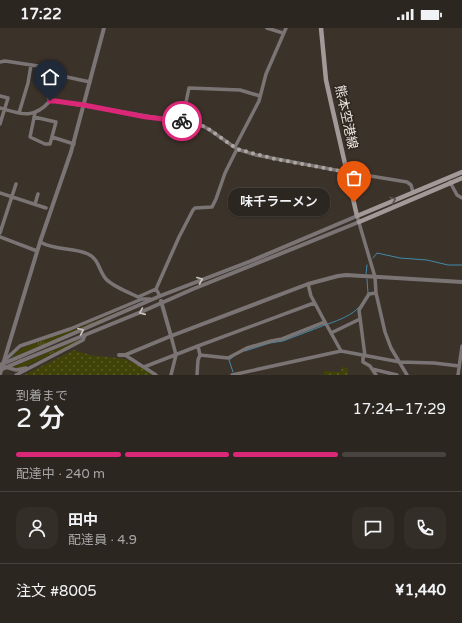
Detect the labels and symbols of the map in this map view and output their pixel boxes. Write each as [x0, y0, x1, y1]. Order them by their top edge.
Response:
pin [33, 60, 67, 101]
street label: 熊本空港線 [331, 84, 361, 150]
courier [162, 101, 202, 141]
pin [337, 161, 371, 202]
callout: 味千ラーメン [228, 188, 330, 216]
one-way arrow [389, 197, 396, 205]
one-way arrow [197, 277, 204, 285]
one-way arrow [138, 307, 145, 315]
one-way arrow [76, 328, 84, 336]

